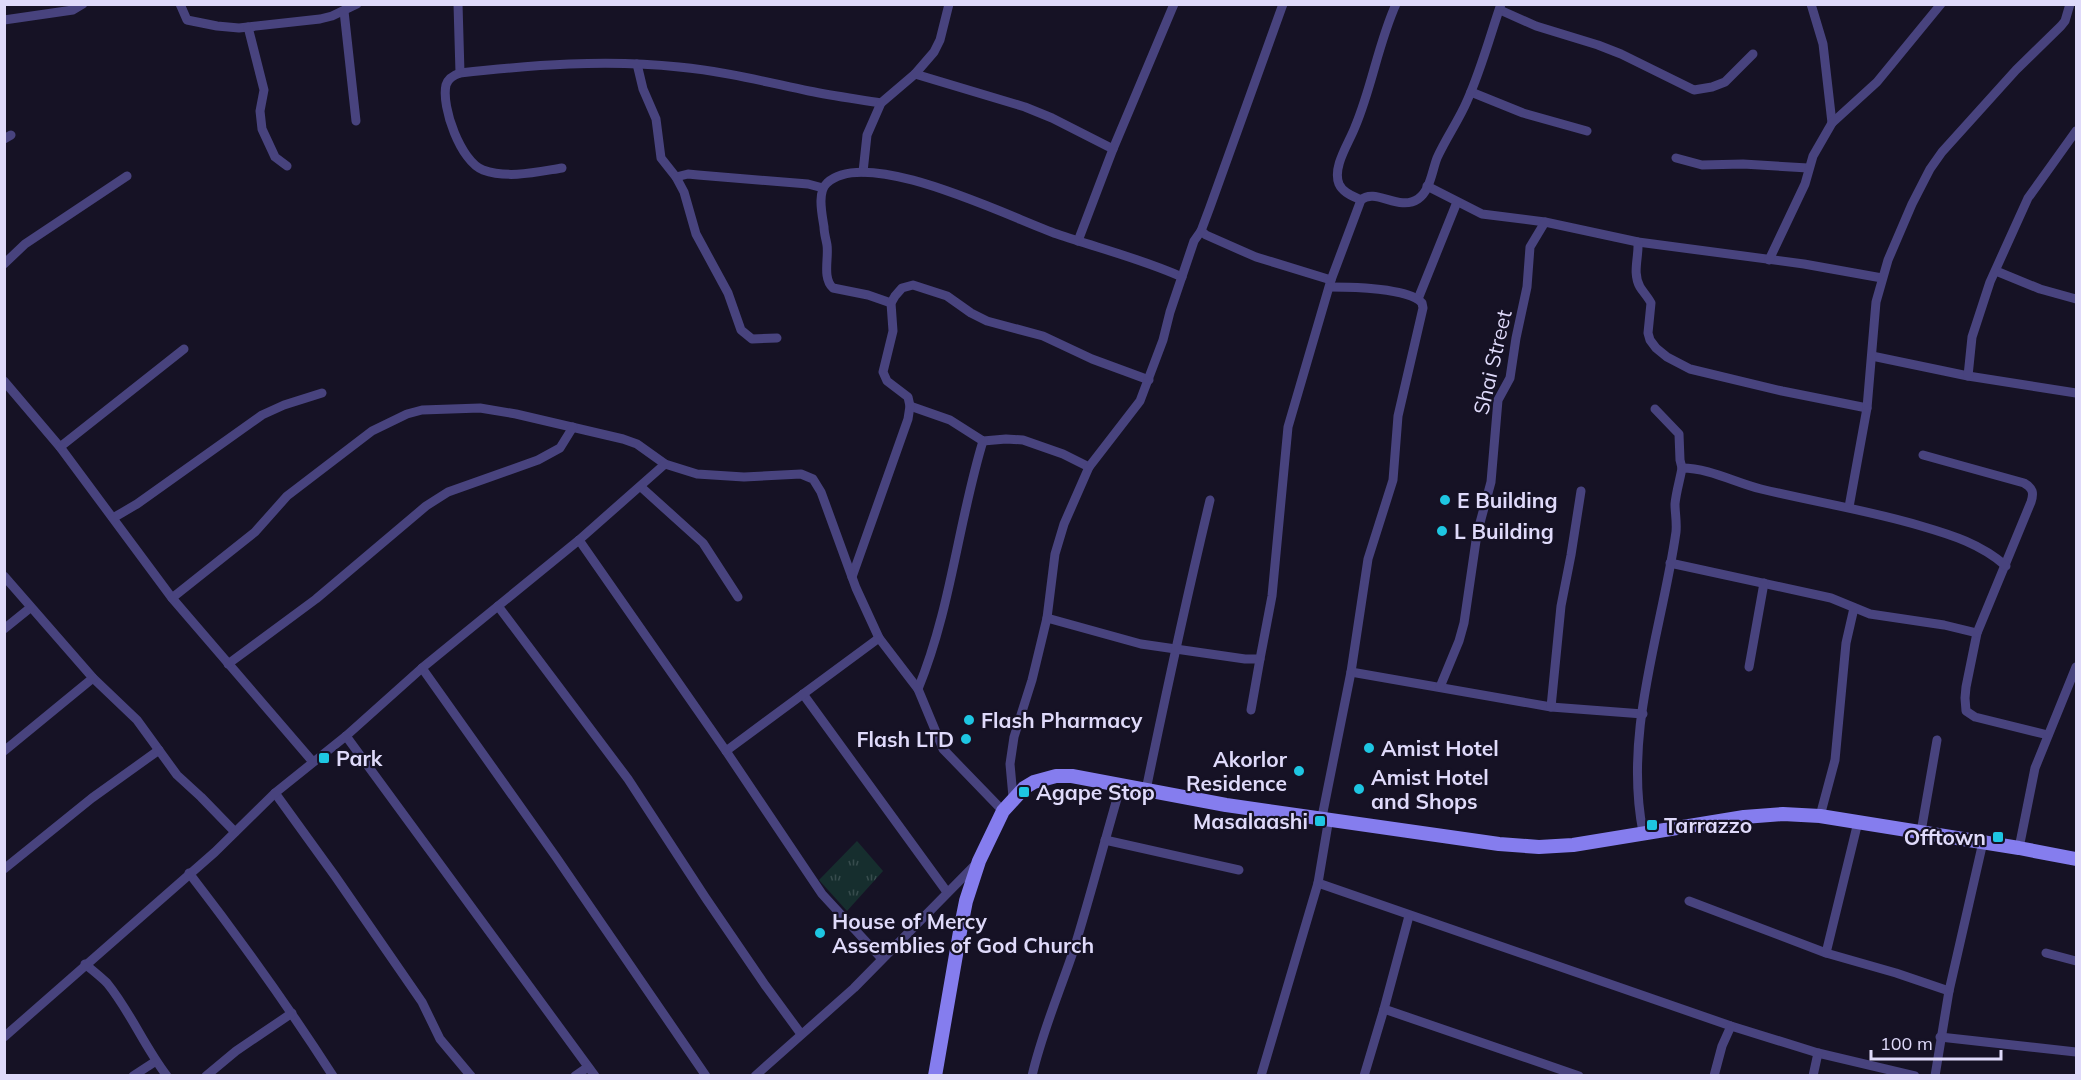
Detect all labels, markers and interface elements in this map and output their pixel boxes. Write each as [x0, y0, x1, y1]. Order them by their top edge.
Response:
street label: Shai Street [1467, 307, 1517, 417]
place label: E Building [1457, 487, 1557, 513]
marker: E Building [1438, 493, 1452, 507]
place label: L Building [1454, 518, 1554, 544]
marker: L Building [1435, 524, 1449, 538]
place label: Flash Pharmacy [981, 707, 1143, 733]
marker: Flash Pharmacy [962, 713, 976, 727]
place label: Flash LTD [857, 726, 954, 752]
marker: Flash LTD [959, 732, 973, 746]
place label: Amist Hotel [1381, 735, 1499, 761]
marker: Amist Hotel [1362, 741, 1376, 755]
place label: Park [336, 745, 383, 771]
place label: Akorlor Residence [1186, 746, 1288, 796]
marker: Park [317, 751, 331, 765]
marker: Akorlor Residence [1292, 764, 1306, 778]
place label: Amist Hotel and Shops [1371, 764, 1489, 814]
place label: Agape Stop [1036, 779, 1155, 805]
marker: Amist Hotel and Shops [1352, 782, 1366, 796]
marker: Agape Stop [1017, 785, 1031, 799]
place label: Masalaashi [1193, 808, 1308, 834]
place label: Tarrazzo [1664, 812, 1752, 838]
marker: Masalaashi [1313, 814, 1327, 828]
marker: Tarrazzo [1645, 818, 1659, 832]
place label: Offtown [1904, 824, 1986, 850]
marker: Offtown [1991, 830, 2005, 844]
place label: House of Mercy Assemblies of God Church [832, 908, 1094, 958]
marker: House of Mercy Assemblies of God Church [813, 926, 827, 940]
scale bar [1871, 1023, 2002, 1061]
text: 100 m [1880, 1032, 1933, 1055]

